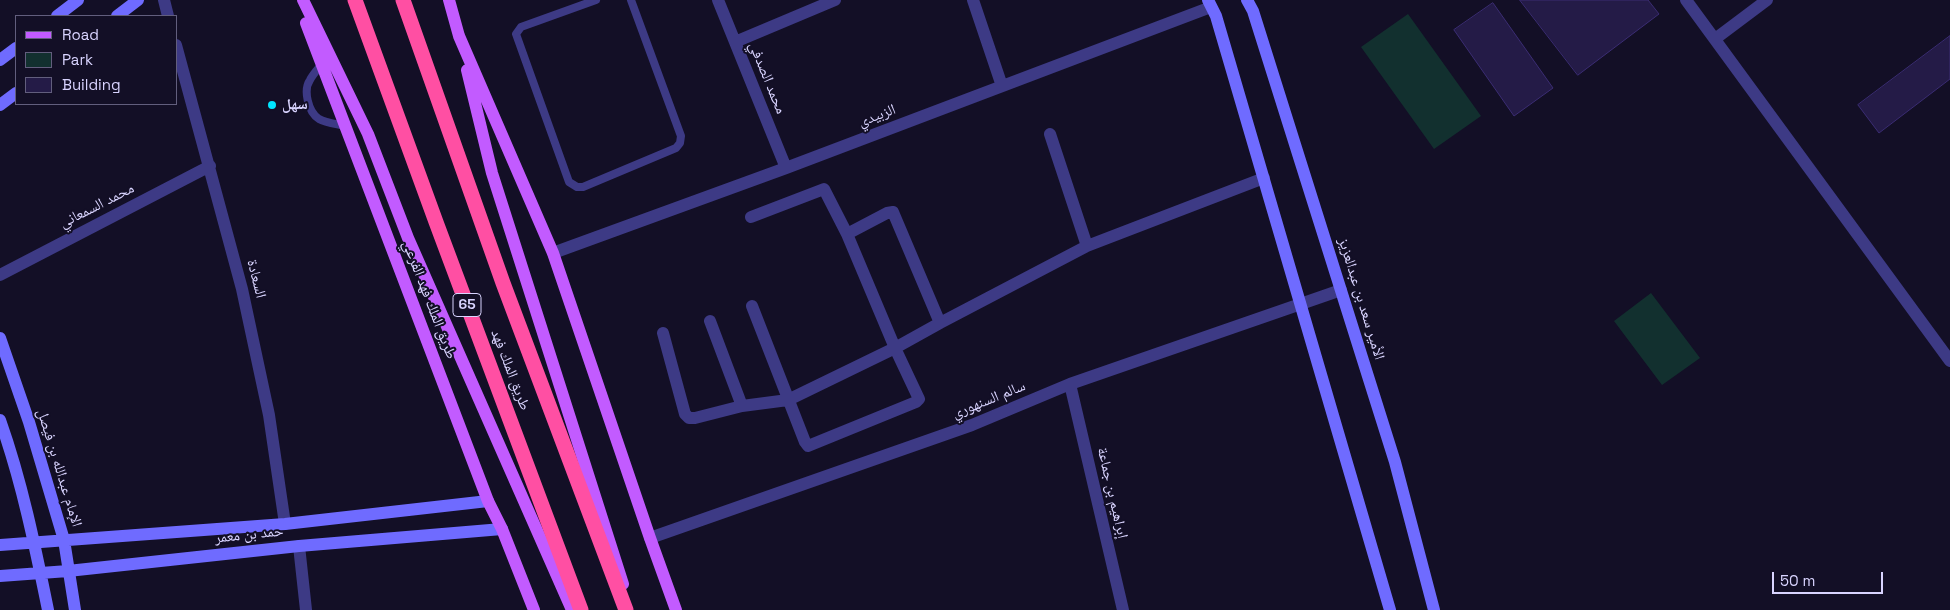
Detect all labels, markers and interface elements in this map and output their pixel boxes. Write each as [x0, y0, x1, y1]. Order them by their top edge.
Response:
legend [15, 15, 178, 105]
text: Road [62, 25, 99, 44]
street label: محمد الصدفي [744, 39, 790, 117]
text: Park [62, 50, 93, 69]
text: Building [62, 75, 121, 94]
place label: سهل [282, 96, 308, 114]
marker: سهل [266, 99, 278, 111]
street label: الزبيدي [856, 101, 898, 131]
street label: محمد السمعاني [57, 180, 137, 232]
street label: الأمير سعد بن عبدالعزيز [1334, 236, 1388, 362]
street label: طريق الملك فهد الفرعي [398, 238, 460, 362]
street label: السعادة [243, 258, 269, 300]
road number: 65 [453, 294, 481, 316]
street label: طريق الملك فهد [486, 327, 534, 413]
street label: سالم السنهوري [950, 377, 1028, 423]
street label: الإمام عبدالله بن فيصل [33, 407, 85, 529]
street label: إبراهيم بن جماعة [1093, 446, 1131, 540]
street label: حمد بن معمر [214, 522, 284, 548]
scale bar [1775, 562, 1886, 594]
text: 50 m [1780, 571, 1815, 590]

